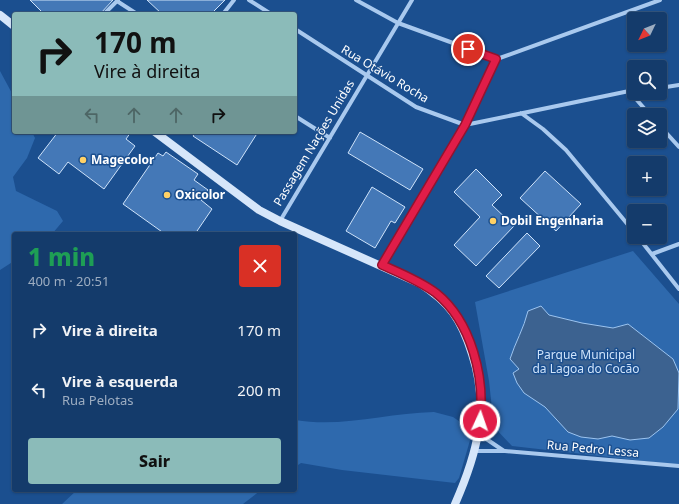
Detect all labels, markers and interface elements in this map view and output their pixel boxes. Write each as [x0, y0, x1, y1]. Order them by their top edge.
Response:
north arrow [627, 12, 667, 52]
map controls [627, 12, 667, 244]
text: 170 m [94, 23, 177, 61]
icon: right [28, 28, 80, 80]
pin [451, 32, 485, 66]
icon: arrive [457, 38, 479, 60]
street label: Rua Otávio Rocha [338, 41, 432, 106]
text: Vire à direita [94, 59, 200, 83]
button: search [627, 60, 667, 100]
street label: Passagem Nações Unidas [269, 76, 358, 209]
icon: left [81, 104, 103, 126]
icon: ahead [123, 104, 145, 126]
icon: ahead [165, 104, 187, 126]
icon: right [207, 104, 229, 126]
button: layers [627, 108, 667, 148]
place label: Magecolor [91, 151, 155, 168]
marker: Magecolor [78, 155, 88, 165]
button: + [627, 156, 667, 196]
place label: Oxicolor [175, 186, 226, 203]
marker: Oxicolor [162, 190, 172, 200]
button: − [627, 204, 667, 244]
place label: Dobil Engenharia [501, 212, 603, 229]
marker: Dobil Engenharia [488, 216, 498, 226]
text: 1 min [28, 240, 95, 273]
button: close [239, 245, 281, 287]
text: 400 m · 20:51 [28, 272, 109, 290]
icon: right [28, 319, 50, 341]
text: Vire à direita [62, 320, 158, 340]
text: 170 m [237, 320, 281, 340]
park label: Parque Municipal da Lagoa do Cocão [532, 346, 640, 377]
text: Vire à esquerda [62, 371, 178, 391]
icon: left [28, 379, 50, 401]
text: 200 m [237, 380, 281, 400]
text: Rua Pelotas [62, 391, 133, 409]
position arrow [459, 400, 501, 442]
street label: Rua Pedro Lessa [546, 436, 640, 461]
button: Sair [28, 438, 281, 484]

